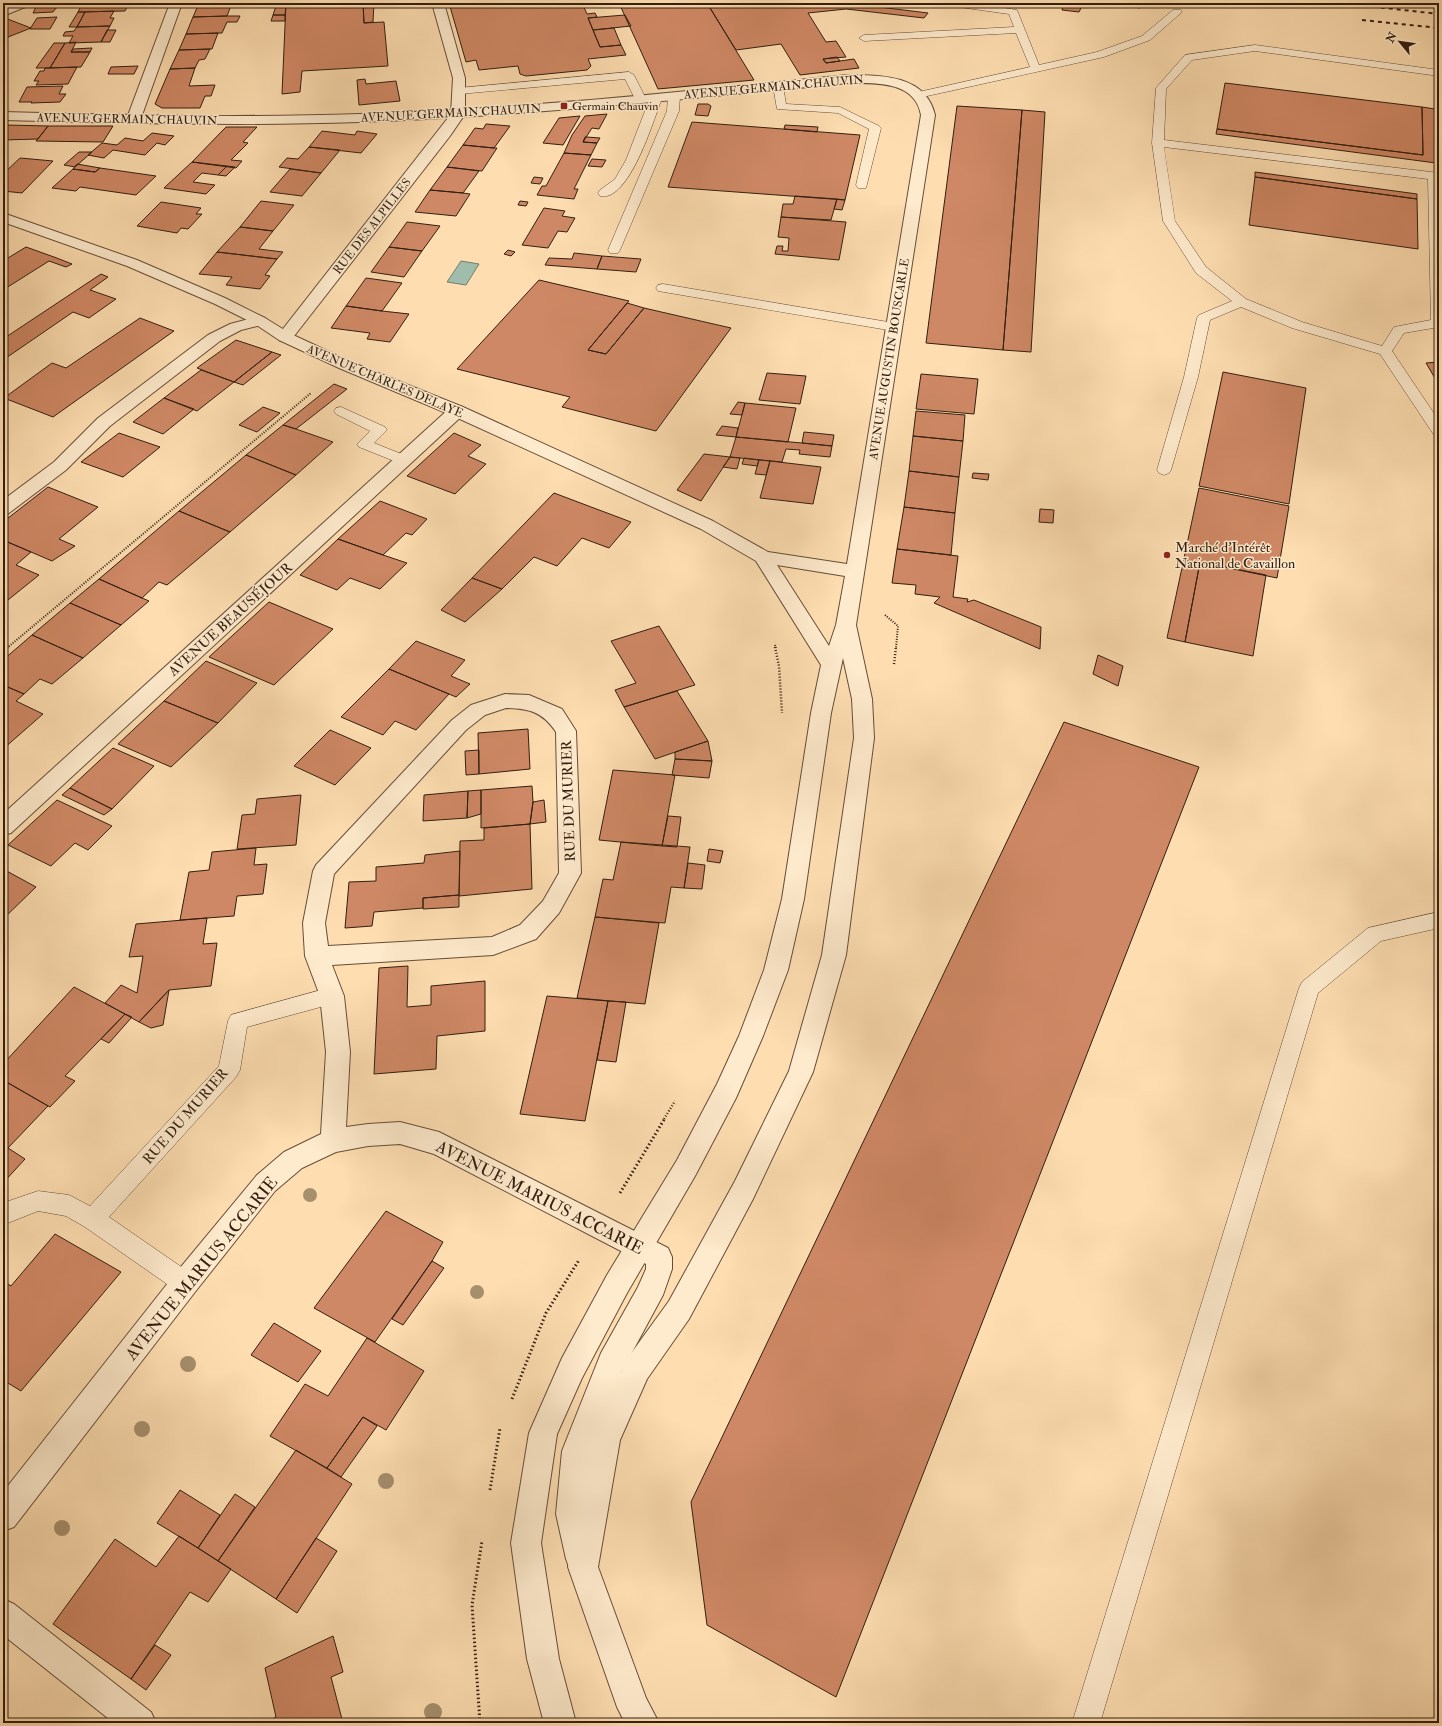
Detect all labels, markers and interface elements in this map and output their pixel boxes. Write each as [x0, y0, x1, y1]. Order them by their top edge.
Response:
north arrow [1380, 22, 1420, 62]
text: N [1383, 29, 1400, 46]
street label: AVENUE GERMAIN CHAUVIN [682, 72, 865, 103]
place label: Germain Chauvin [572, 99, 659, 114]
street label: AVENUE GERMAIN CHAUVIN [359, 101, 542, 126]
marker: Germain Chauvin [559, 101, 569, 111]
street label: AVENUE GERMAIN CHAUVIN [36, 110, 218, 129]
street label: RUE DES ALPILLES [330, 175, 415, 277]
street label: AVENUE AUGUSTIN BOUSCARLE [866, 257, 913, 462]
street label: AVENUE CHARLES DELAYE [303, 341, 466, 421]
place label: Marché d'Intérêt National de Cavaillon [1175, 539, 1295, 572]
marker: Marché d'Intérêt National de Cavaillon [1162, 550, 1172, 560]
street label: AVENUE BEAUSÉJOUR [164, 558, 297, 680]
street label: RUE DU MURIER [558, 739, 579, 862]
street label: RUE DU MURIER [139, 1064, 232, 1168]
street label: AVENUE MARIUS ACCARIE [431, 1135, 647, 1259]
street label: AVENUE MARIUS ACCARIE [120, 1172, 282, 1365]

